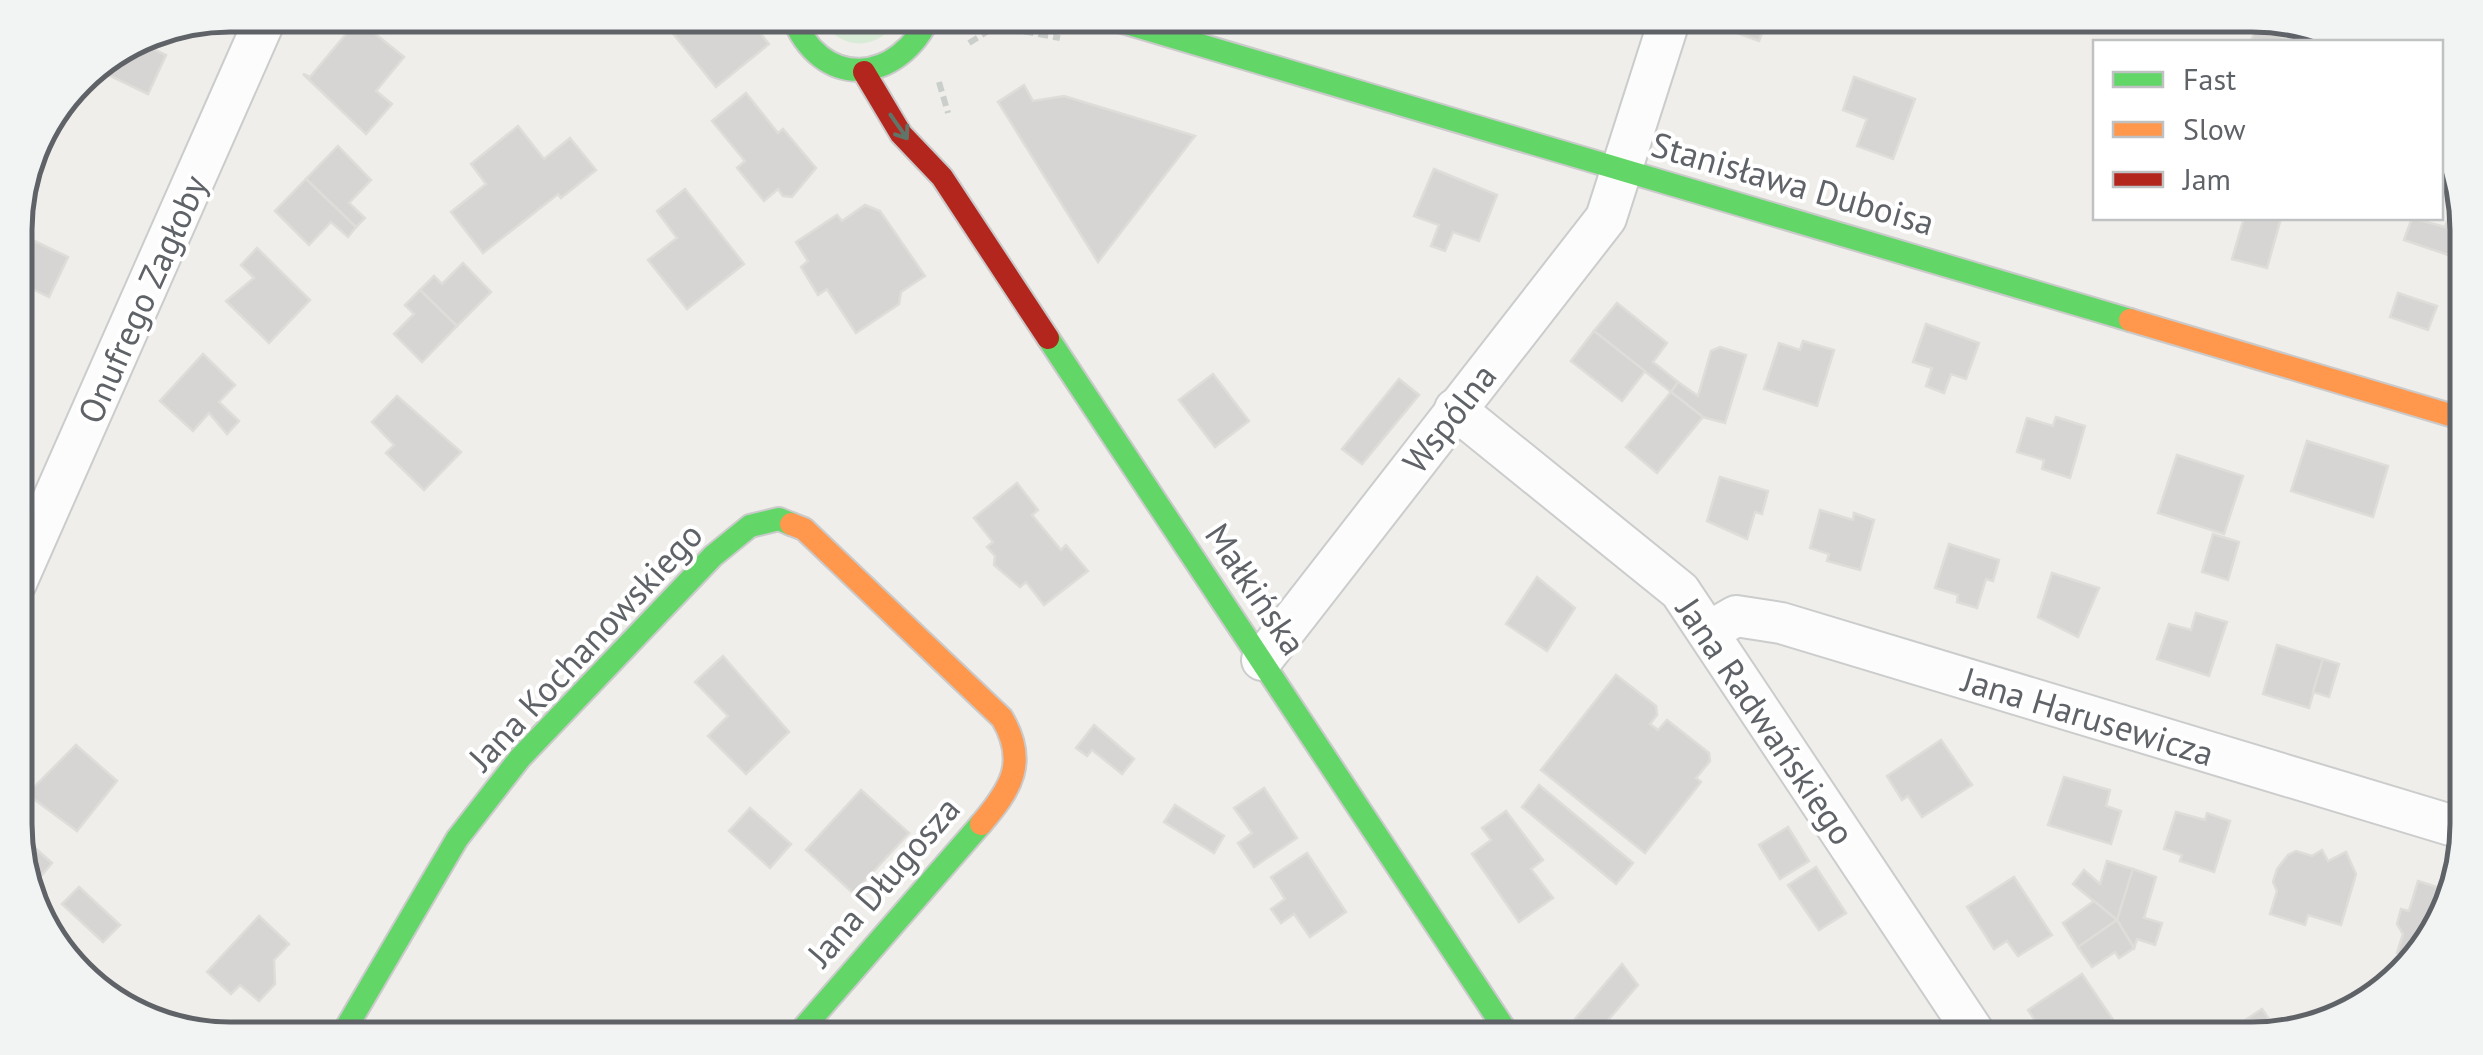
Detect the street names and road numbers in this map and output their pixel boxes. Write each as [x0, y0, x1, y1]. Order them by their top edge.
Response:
street label: Stanisława Duboisa [1646, 121, 1940, 245]
street label: Onufrego Zagłoby [67, 168, 217, 430]
street label: Wspólna [1392, 354, 1506, 482]
street label: Jana Kochanowskiego [457, 512, 712, 781]
street label: Małkińska [1195, 514, 1317, 664]
street label: Jana Radwańskiego [1665, 587, 1866, 853]
street label: Jana Harusewicza [1955, 655, 2219, 776]
street label: Jana Długosza [795, 786, 969, 977]

